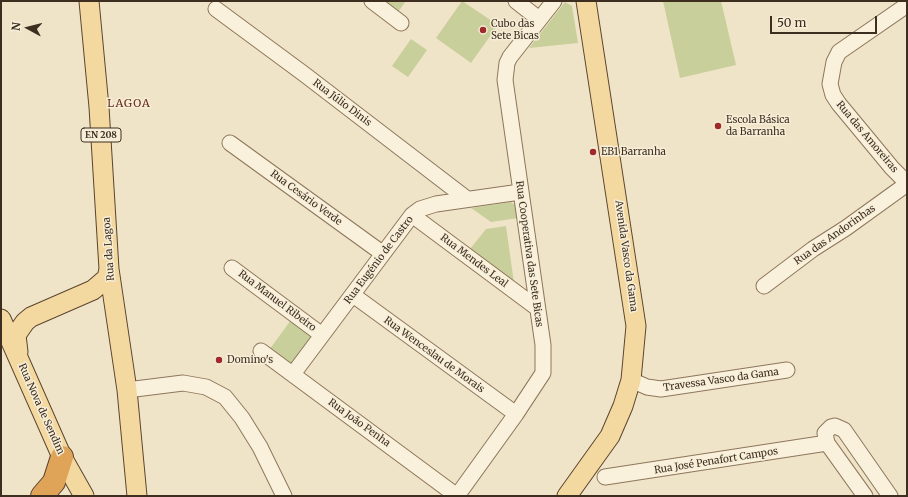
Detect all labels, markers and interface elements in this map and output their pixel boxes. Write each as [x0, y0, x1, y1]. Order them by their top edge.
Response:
north arrow [8, 8, 48, 48]
scale bar [772, 8, 879, 34]
text: 50 m [777, 15, 806, 30]
place label: Cubo das Sete Bicas [491, 18, 539, 42]
text: N [9, 21, 24, 32]
marker: Cubo das Sete Bicas [478, 25, 488, 35]
street label: Rua Júlio Dinis [310, 77, 374, 129]
district label: LAGOA [107, 97, 151, 111]
street label: Rua das Amoreiras [834, 99, 900, 175]
place label: Escola Básica da Barranha [726, 114, 790, 138]
marker: Escola Básica da Barranha [713, 121, 723, 131]
road number: EN 208 [81, 128, 121, 142]
place label: EB1 Barranha [601, 146, 666, 158]
marker: EB1 Barranha [588, 147, 598, 157]
street label: Rua Cesário Verde [268, 168, 344, 228]
street label: Rua Cooperativa das Sete Bicas [513, 180, 545, 328]
street label: Avenida Vasco da Gama [612, 200, 640, 312]
street label: Rua das Andorinhas [792, 202, 878, 268]
street label: Rua Eugénio de Castro [342, 214, 416, 306]
street label: Rua da Lagoa [101, 217, 117, 281]
street label: Rua Mendes Leal [438, 232, 510, 290]
street label: Rua Manuel Ribeiro [236, 268, 318, 334]
street label: Rua Wenceslau de Morais [381, 314, 487, 396]
place label: Domino's [227, 354, 273, 366]
marker: Domino's [214, 355, 224, 365]
street label: Rua Nova de Sendim [15, 362, 67, 456]
street label: Travessa Vasco da Gama [662, 366, 780, 394]
street label: Rua João Penha [326, 396, 392, 450]
street label: Rua José Penafort Campos [653, 445, 779, 477]

